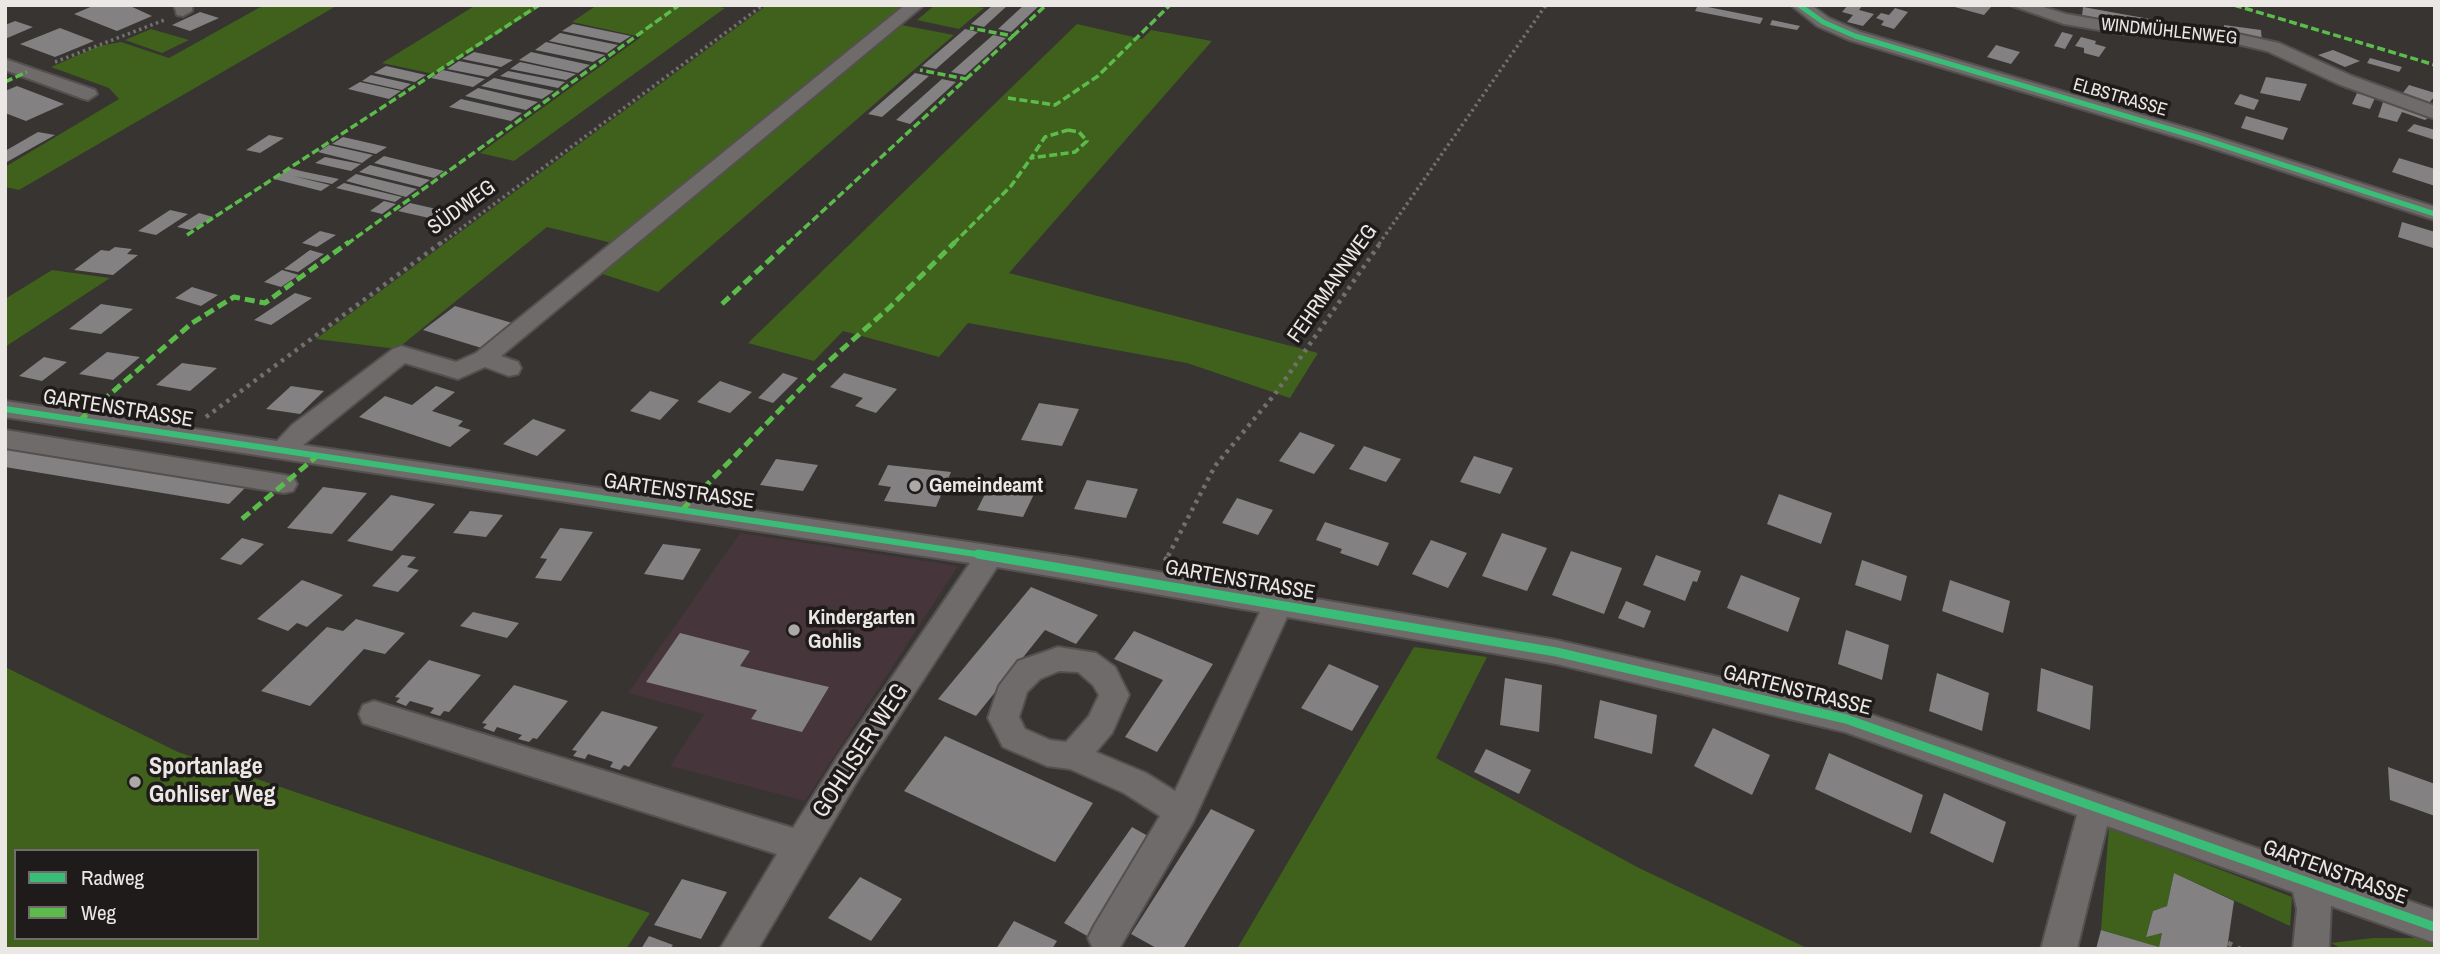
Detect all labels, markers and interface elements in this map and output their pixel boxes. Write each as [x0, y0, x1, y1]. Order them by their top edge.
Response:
street label: WINDMÜHLENWEG [2100, 14, 2238, 50]
street label: ELBSTRASSE [2070, 74, 2170, 122]
street label: SÜDWEG [423, 175, 501, 241]
street label: FEHRMANNWEG [1283, 220, 1383, 348]
street label: GARTENSTRASSE [41, 385, 195, 433]
street label: GARTENSTRASSE [602, 469, 756, 515]
place label: Gemeindeamt [929, 473, 1043, 499]
marker: Gemeindeamt [907, 478, 923, 494]
street label: GARTENSTRASSE [1163, 555, 1317, 607]
place label: Kindergarten Gohlis [808, 605, 915, 655]
marker: Kindergarten Gohlis [786, 622, 802, 638]
street label: GARTENSTRASSE [1720, 660, 1874, 722]
street label: GOHLISER WEG [807, 678, 915, 824]
place label: Sportanlage Gohliser Weg [149, 754, 276, 810]
marker: Sportanlage Gohliser Weg [127, 774, 143, 790]
street label: GARTENSTRASSE [2259, 835, 2411, 911]
legend [14, 849, 259, 940]
text: Radweg [81, 863, 144, 892]
text: Weg [81, 898, 116, 927]

